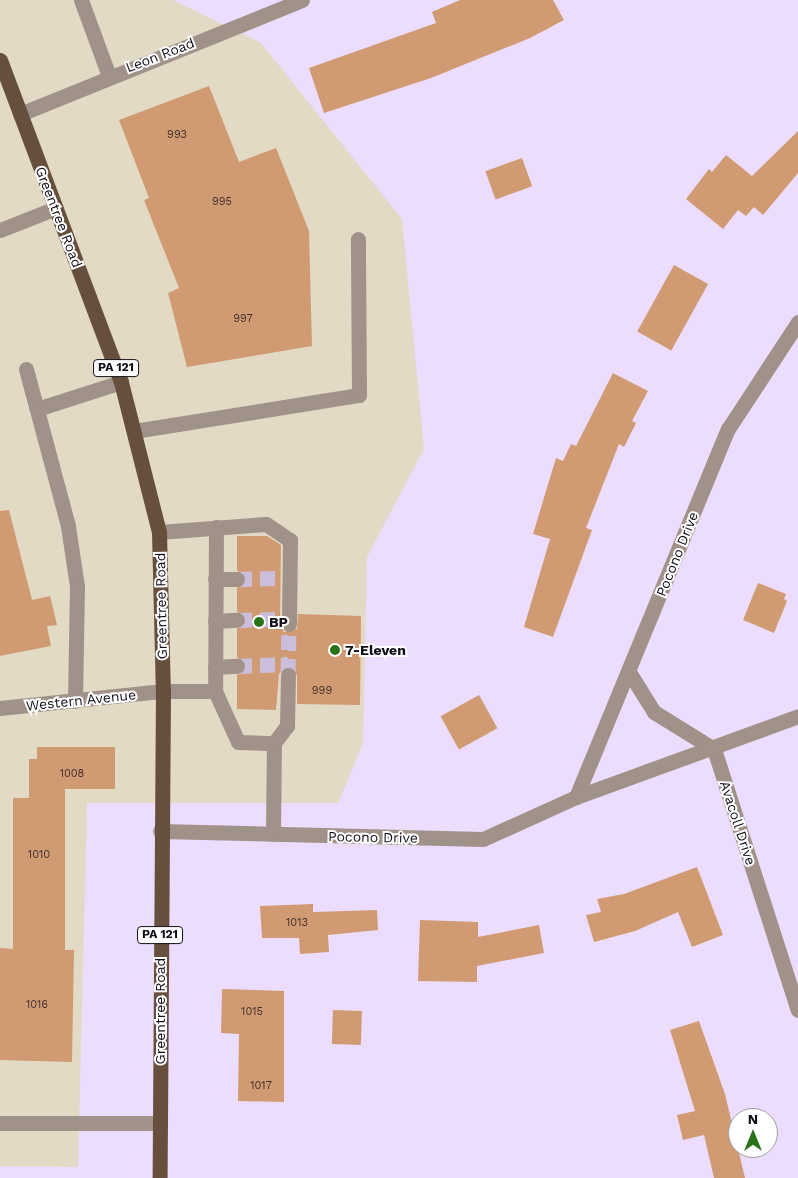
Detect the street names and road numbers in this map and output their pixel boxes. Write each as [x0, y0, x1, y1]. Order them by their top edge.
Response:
street label: Leon Road [123, 34, 197, 76]
street label: Greentree Road [32, 164, 86, 270]
road number: PA 121 [92, 358, 140, 378]
street label: Pocono Drive [652, 509, 702, 599]
street label: Greentree Road [152, 552, 170, 660]
street label: Western Avenue [25, 686, 137, 714]
street label: Avacoll Drive [716, 778, 760, 868]
street label: Pocono Drive [328, 828, 418, 846]
road number: PA 121 [136, 926, 184, 944]
street label: Greentree Road [152, 958, 168, 1064]

